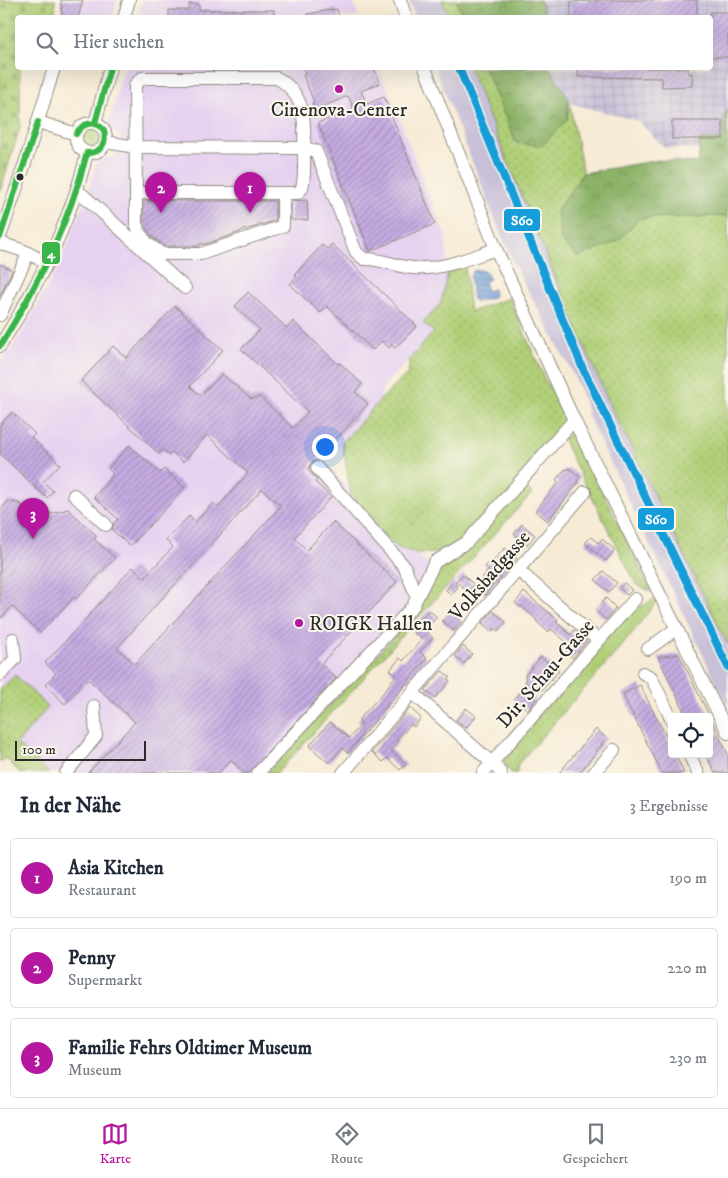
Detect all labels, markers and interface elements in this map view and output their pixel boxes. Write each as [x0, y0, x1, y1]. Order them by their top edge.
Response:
search box [15, 15, 713, 70]
icon: search [33, 29, 61, 57]
text: Hier suchen [73, 31, 164, 54]
marker: Cinenova-Center [333, 83, 345, 95]
place label: Cinenova-Center [271, 98, 408, 123]
unlabelled marker [15, 172, 25, 182]
pin: 2 [145, 172, 177, 213]
pin: 1 [234, 172, 266, 213]
line badge: S60 [503, 208, 541, 232]
text: S60 [511, 212, 534, 230]
line badge: 4 [41, 241, 61, 265]
text: 4 [46, 245, 56, 263]
your location [312, 434, 338, 460]
pin: 3 [17, 498, 49, 539]
line badge: S60 [637, 507, 675, 531]
text: S60 [645, 511, 668, 529]
street label: Volksbadgasse [443, 526, 536, 627]
place label: ROIGK Hallen [309, 612, 433, 637]
street label: Dir. Schau-Gasse [492, 614, 600, 734]
marker: ROIGK Hallen [293, 617, 305, 629]
map controls [668, 713, 713, 758]
button: locate [668, 713, 713, 758]
scale bar [15, 738, 146, 761]
text: 100 m [22, 741, 56, 759]
text: In der Nähe [20, 793, 121, 819]
text: 3 Ergebnisse [630, 796, 708, 816]
text: Asia Kitchen [68, 857, 164, 880]
text: 1 [34, 868, 40, 888]
text: 190 m [669, 868, 707, 888]
text: Restaurant [68, 880, 136, 900]
text: Penny [68, 947, 115, 970]
text: 2 [33, 958, 41, 978]
text: 220 m [667, 958, 707, 978]
text: Supermarkt [68, 970, 142, 990]
text: Familie Fehrs Oldtimer Museum [68, 1037, 312, 1060]
text: 3 [34, 1048, 40, 1068]
text: 230 m [669, 1048, 707, 1068]
text: Museum [68, 1060, 122, 1080]
tab: Karte [100, 1120, 131, 1168]
tab: Route [330, 1120, 363, 1168]
tab: Gespeichert [563, 1120, 628, 1168]

